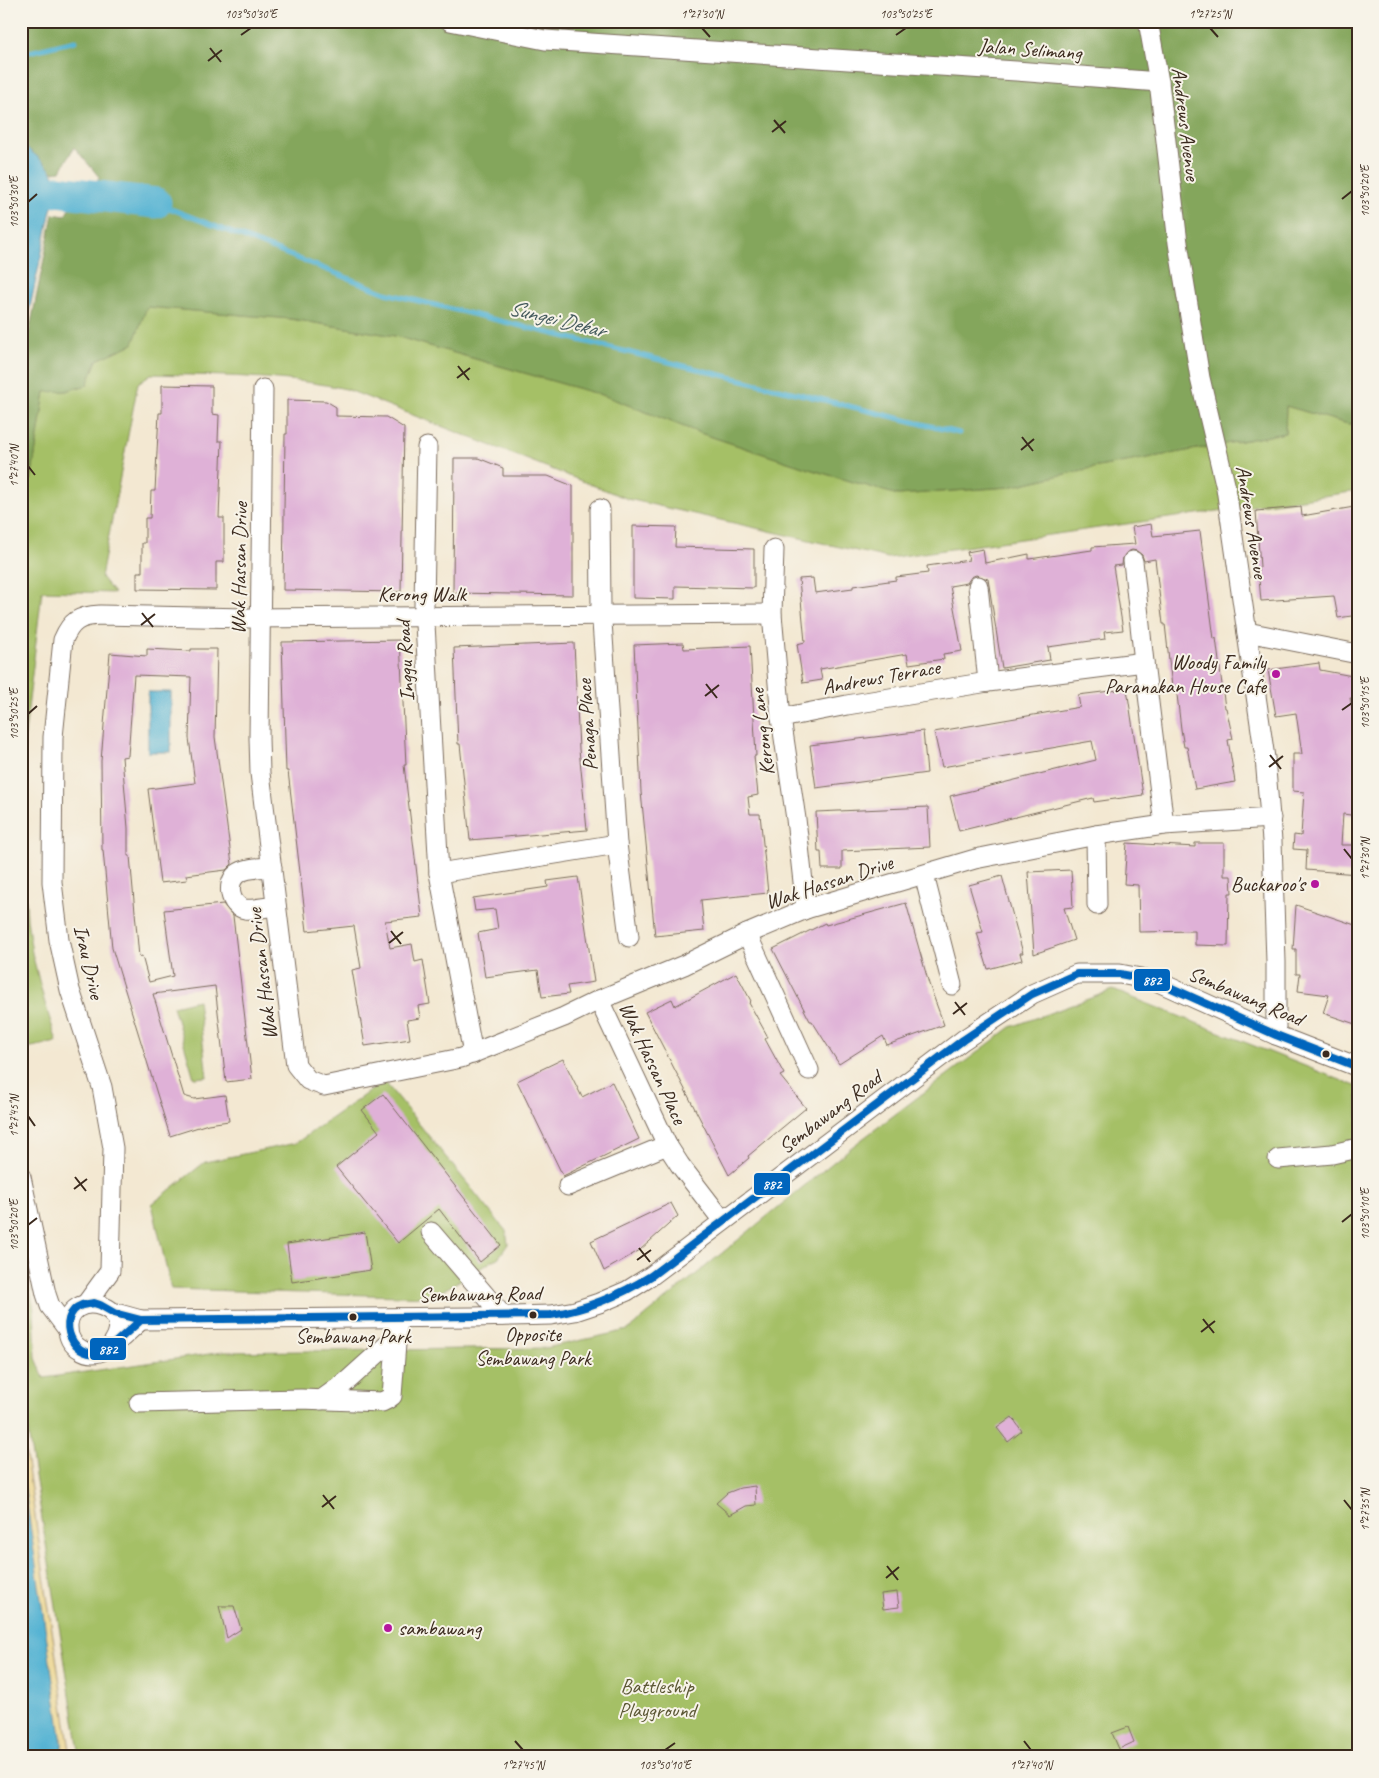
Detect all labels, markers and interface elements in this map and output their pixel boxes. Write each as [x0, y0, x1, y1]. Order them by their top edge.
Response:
text: 103°50'30"E [225, 6, 279, 22]
text: 1°27'30"N [681, 6, 725, 22]
text: 103°50'25"E [880, 6, 934, 22]
text: 1°27'25"N [1189, 6, 1233, 22]
street label: Jalan Selimang [976, 32, 1084, 66]
street label: Andrews Avenue [1166, 66, 1206, 184]
text: 103°50'20"E [1357, 163, 1373, 217]
text: 103°50'30"E [6, 174, 22, 228]
water label: Sungei Dekar [506, 294, 611, 345]
text: 1°27'40"N [6, 443, 22, 487]
street label: Andrews Avenue [1230, 464, 1274, 582]
street label: Wak Hassan Drive [225, 501, 253, 634]
street label: Kerong Walk [378, 581, 468, 607]
street label: Inggu Road [390, 616, 420, 702]
place label: Woody Family Paranakan House Cafe [1105, 649, 1268, 699]
street label: Andrews Terrace [820, 654, 944, 700]
marker: Woody Family Paranakan House Cafe [1270, 668, 1282, 680]
text: 103°50'15"E [1357, 675, 1373, 729]
street label: Penaga Place [571, 677, 603, 772]
street label: Kerong Lane [744, 685, 780, 777]
text: 103°50'25"E [6, 686, 22, 740]
text: 1°27'30"N [1357, 836, 1373, 880]
street label: Wak Hassan Drive [762, 849, 897, 915]
place label: Buckaroo's [1231, 871, 1307, 897]
marker: Buckaroo's [1309, 878, 1321, 890]
street label: Wak Hassan Drive [241, 906, 283, 1041]
street label: Irau Drive [68, 922, 111, 1004]
street label: Sembawang Road [1185, 960, 1310, 1033]
line badge: 882 [1133, 968, 1171, 992]
text: 882 [1143, 972, 1163, 989]
street label: Wak Hassan Place [613, 998, 693, 1129]
unlabelled marker [1321, 1049, 1331, 1059]
street label: Sembawang Road [773, 1063, 889, 1159]
text: 1°27'45"N [6, 1093, 22, 1137]
line badge: 882 [753, 1172, 791, 1196]
text: 882 [763, 1176, 783, 1193]
text: 103°50'10"E [1357, 1186, 1373, 1240]
text: 103°50'20"E [6, 1197, 22, 1251]
street label: Sembawang Road [419, 1280, 544, 1308]
marker: Opposite Sembawang Park [528, 1310, 538, 1320]
marker: Sembawang Park [348, 1312, 358, 1322]
place label: Opposite Sembawang Park [476, 1322, 592, 1371]
place label: Sembawang Park [296, 1324, 412, 1349]
line badge: 882 [89, 1337, 127, 1361]
text: 882 [99, 1341, 119, 1358]
text: 1°27'35"N [1357, 1487, 1373, 1531]
place label: sambawang [398, 1615, 483, 1641]
marker: sambawang [382, 1622, 394, 1634]
park label: Battleship Playground [618, 1673, 699, 1723]
text: 1°27'45"N [502, 1757, 546, 1773]
text: 103°50'10"E [639, 1757, 693, 1773]
text: 1°27'40"N [1010, 1757, 1054, 1773]

